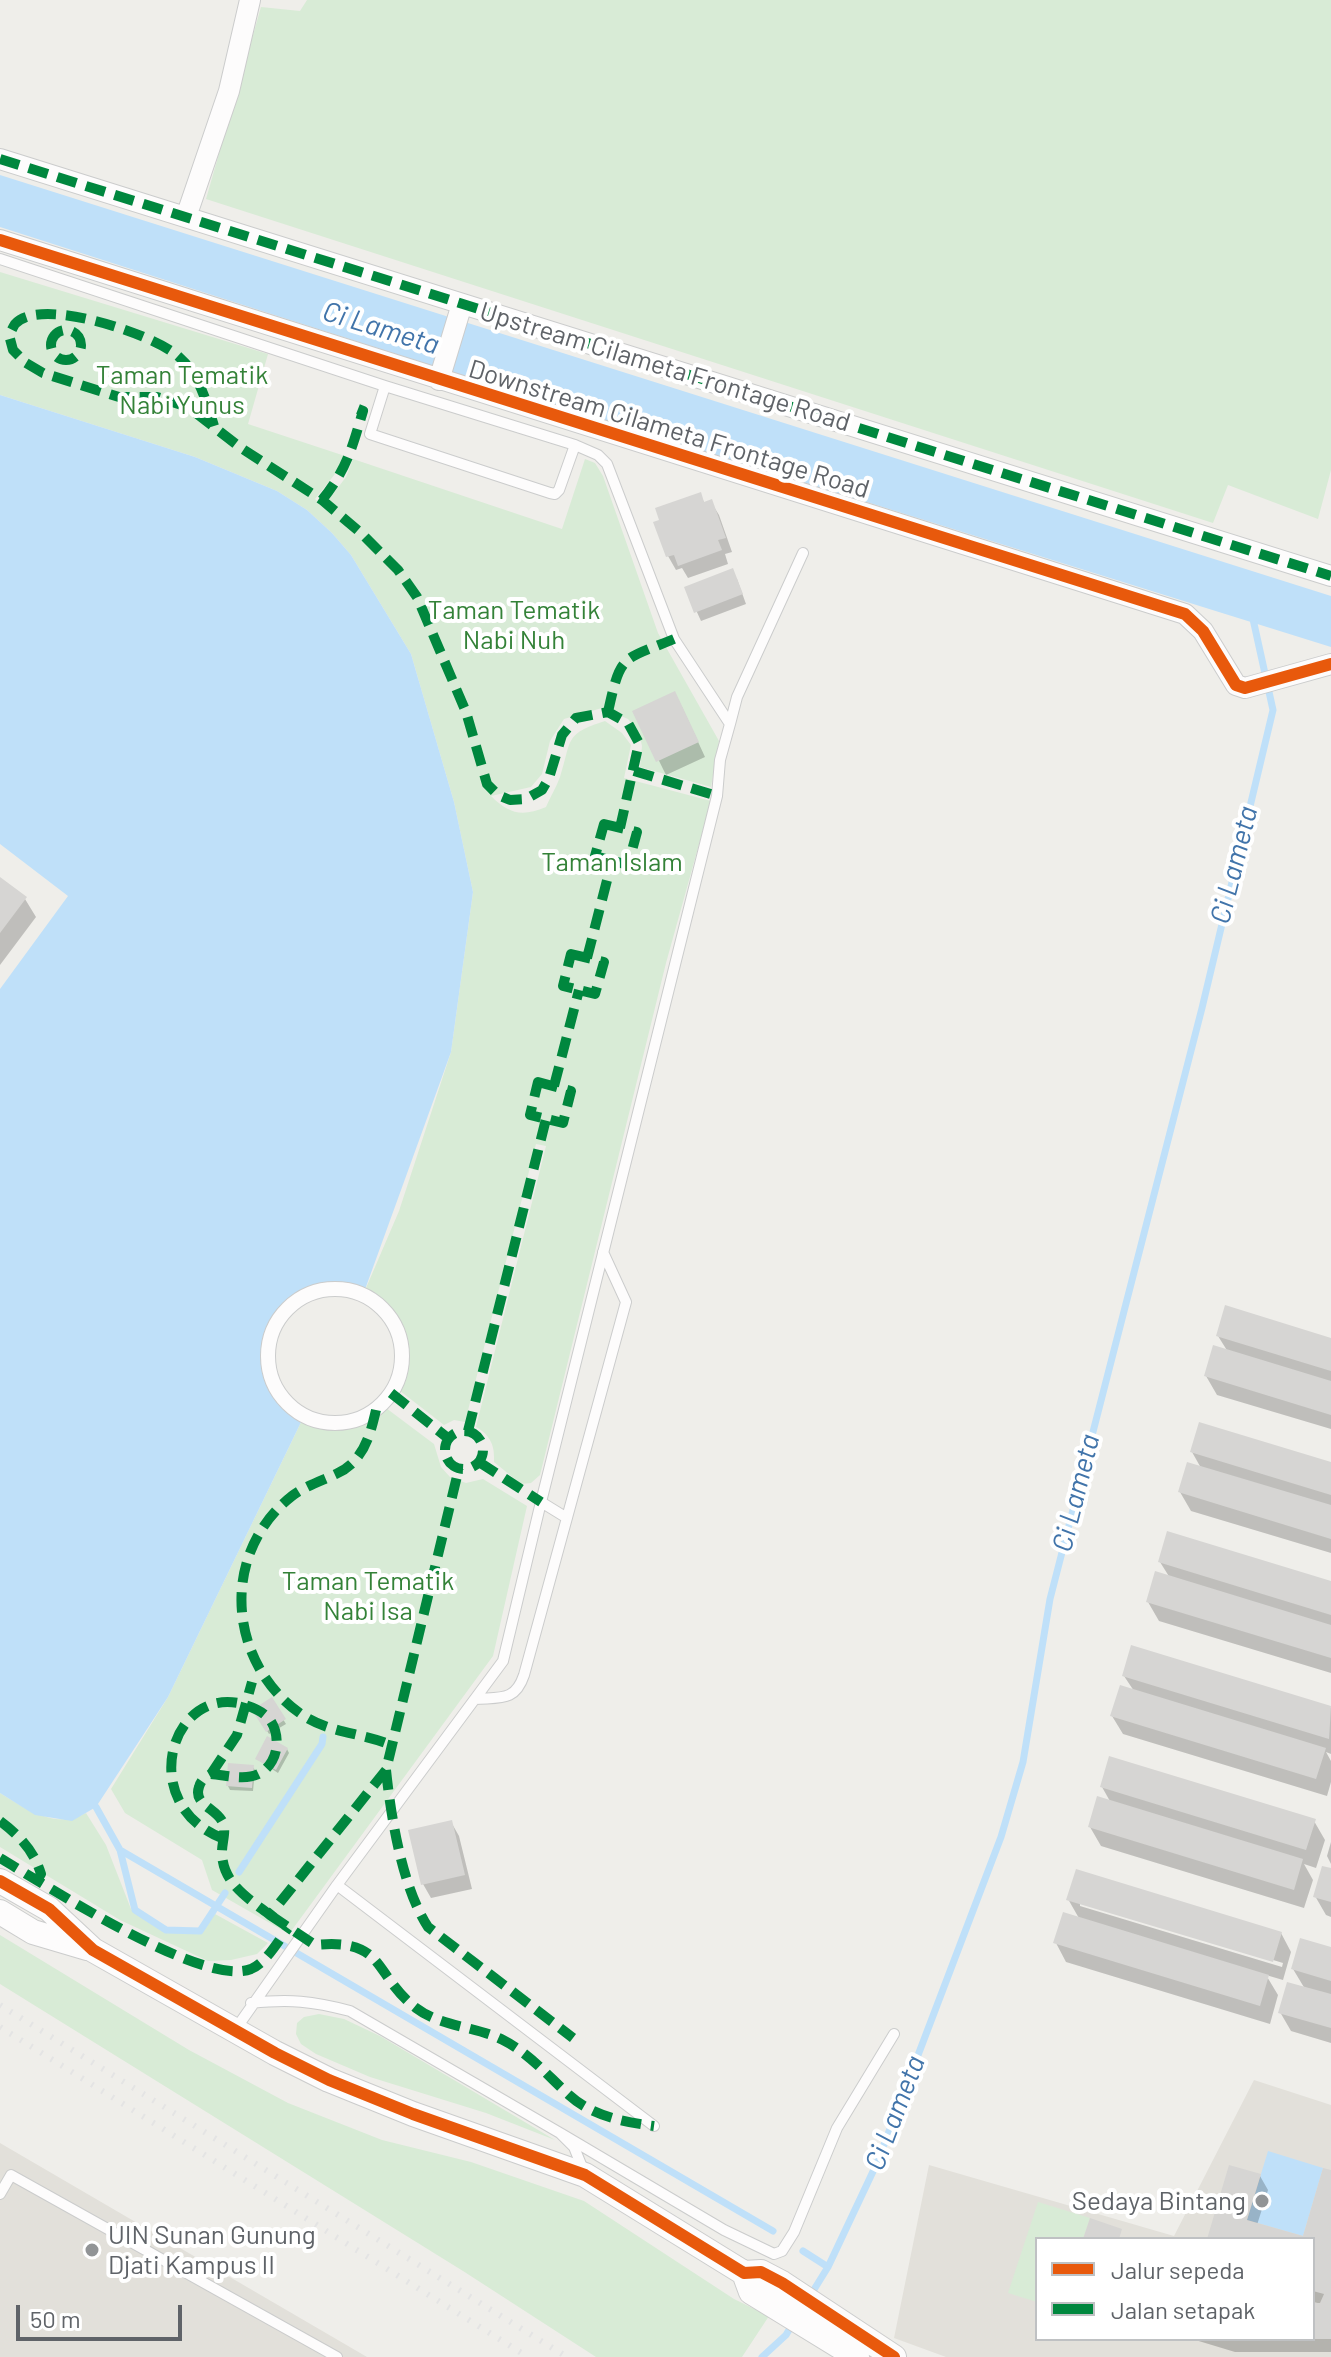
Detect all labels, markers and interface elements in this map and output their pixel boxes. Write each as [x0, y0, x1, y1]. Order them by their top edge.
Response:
water label: Ci Lameta [319, 294, 443, 362]
street label: Upstream Cilameta Frontage Road [476, 296, 854, 438]
street label: Downstream Cilameta Frontage Road [465, 353, 873, 505]
park label: Taman Tematik Nabi Yunus [96, 359, 268, 420]
park label: Taman Tematik Nabi Nuh [428, 594, 600, 656]
water label: Ci Lameta [1203, 803, 1265, 927]
park label: Taman Islam [541, 846, 683, 878]
water label: Ci Lameta [1045, 1431, 1107, 1555]
park label: Taman Tematik Nabi Isa [282, 1565, 454, 1626]
water label: Ci Lameta [858, 2051, 932, 2175]
place label: Sedaya Bintang [1072, 2185, 1246, 2217]
marker: Sedaya Bintang [1253, 2192, 1271, 2210]
place label: UIN Sunan Gunung Djati Kampus II [108, 2219, 316, 2280]
legend [1035, 2237, 1315, 2341]
marker: UIN Sunan Gunung Djati Kampus II [83, 2241, 101, 2259]
text: Jalur sepeda [1111, 2255, 1245, 2284]
scale bar [20, 2289, 186, 2339]
text: Jalan setapak [1111, 2295, 1255, 2324]
text: 50 m [30, 2304, 81, 2333]

